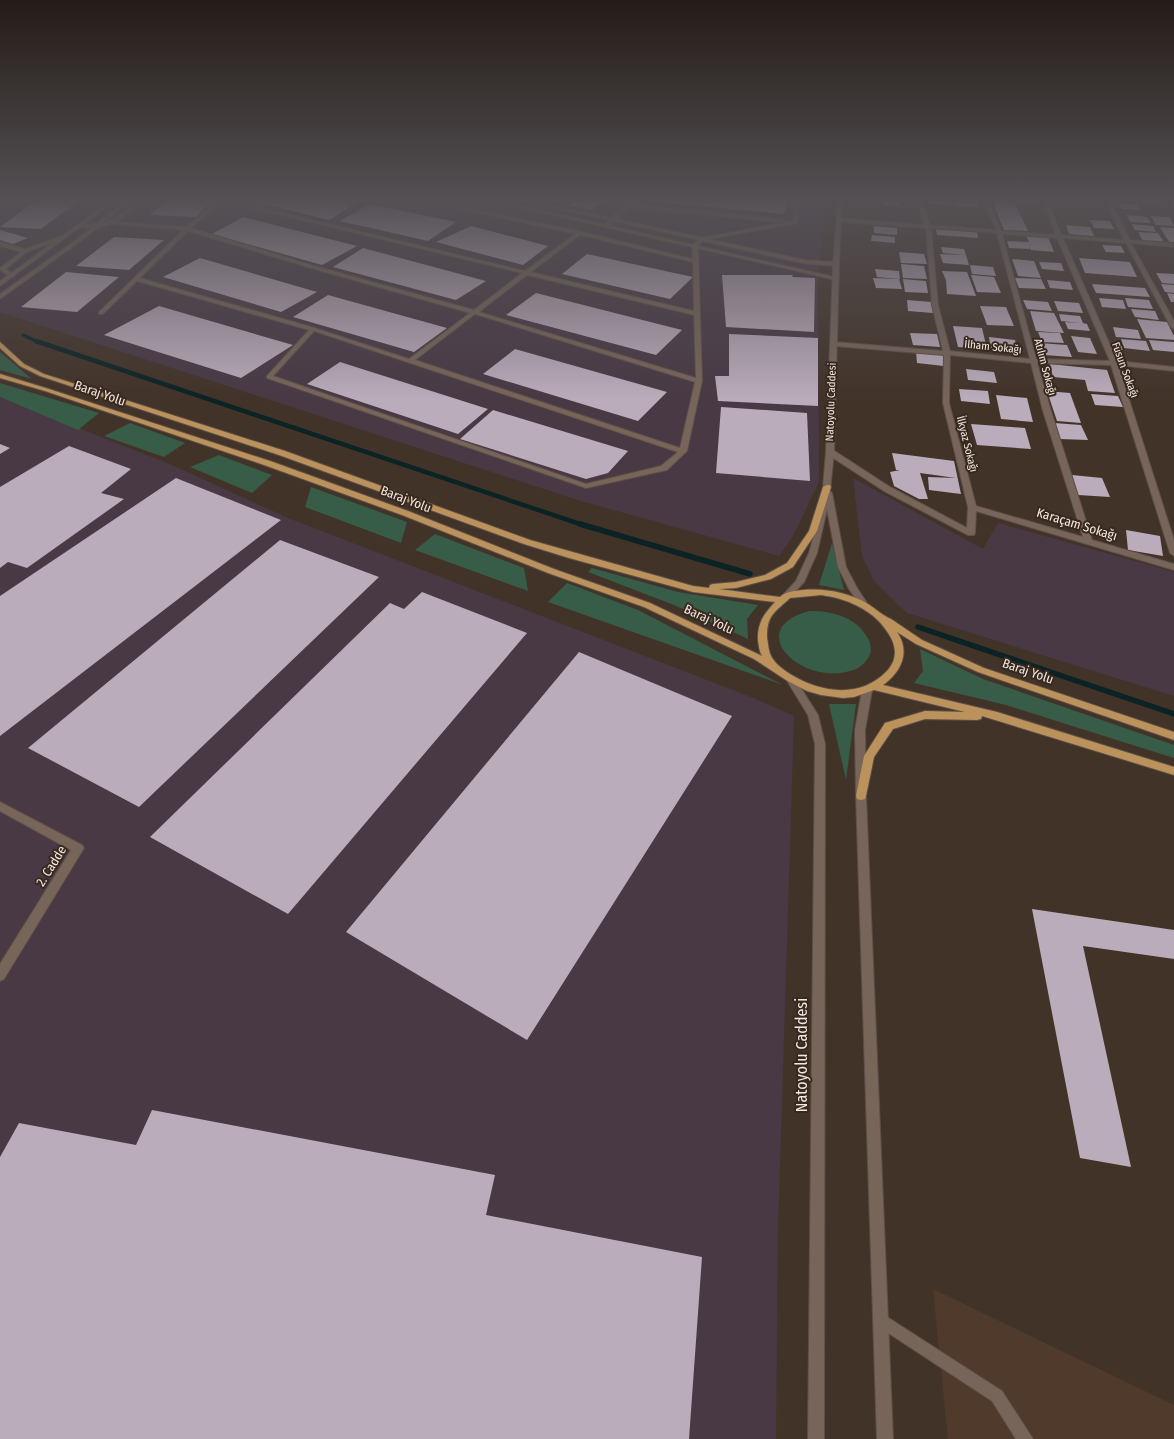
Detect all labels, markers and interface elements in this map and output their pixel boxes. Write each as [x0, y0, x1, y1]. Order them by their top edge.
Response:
street label: İlham Sokağı [964, 337, 1022, 356]
street label: Atılım Sokağı [1031, 337, 1059, 397]
street label: Füsun Sokağı [1109, 340, 1141, 400]
street label: Natoyolu Caddesi [823, 362, 839, 442]
street label: Baraj Yolu [73, 377, 127, 409]
street label: İlkyaz Sokağı [954, 414, 981, 473]
street label: Baraj Yolu [379, 483, 433, 515]
street label: Karaçam Sokağı [1035, 505, 1119, 543]
street label: Baraj Yolu [682, 601, 736, 637]
street label: Baraj Yolu [1001, 655, 1055, 687]
street label: 2. Cadde [33, 843, 69, 889]
street label: Natoyolu Caddesi [792, 998, 811, 1112]

